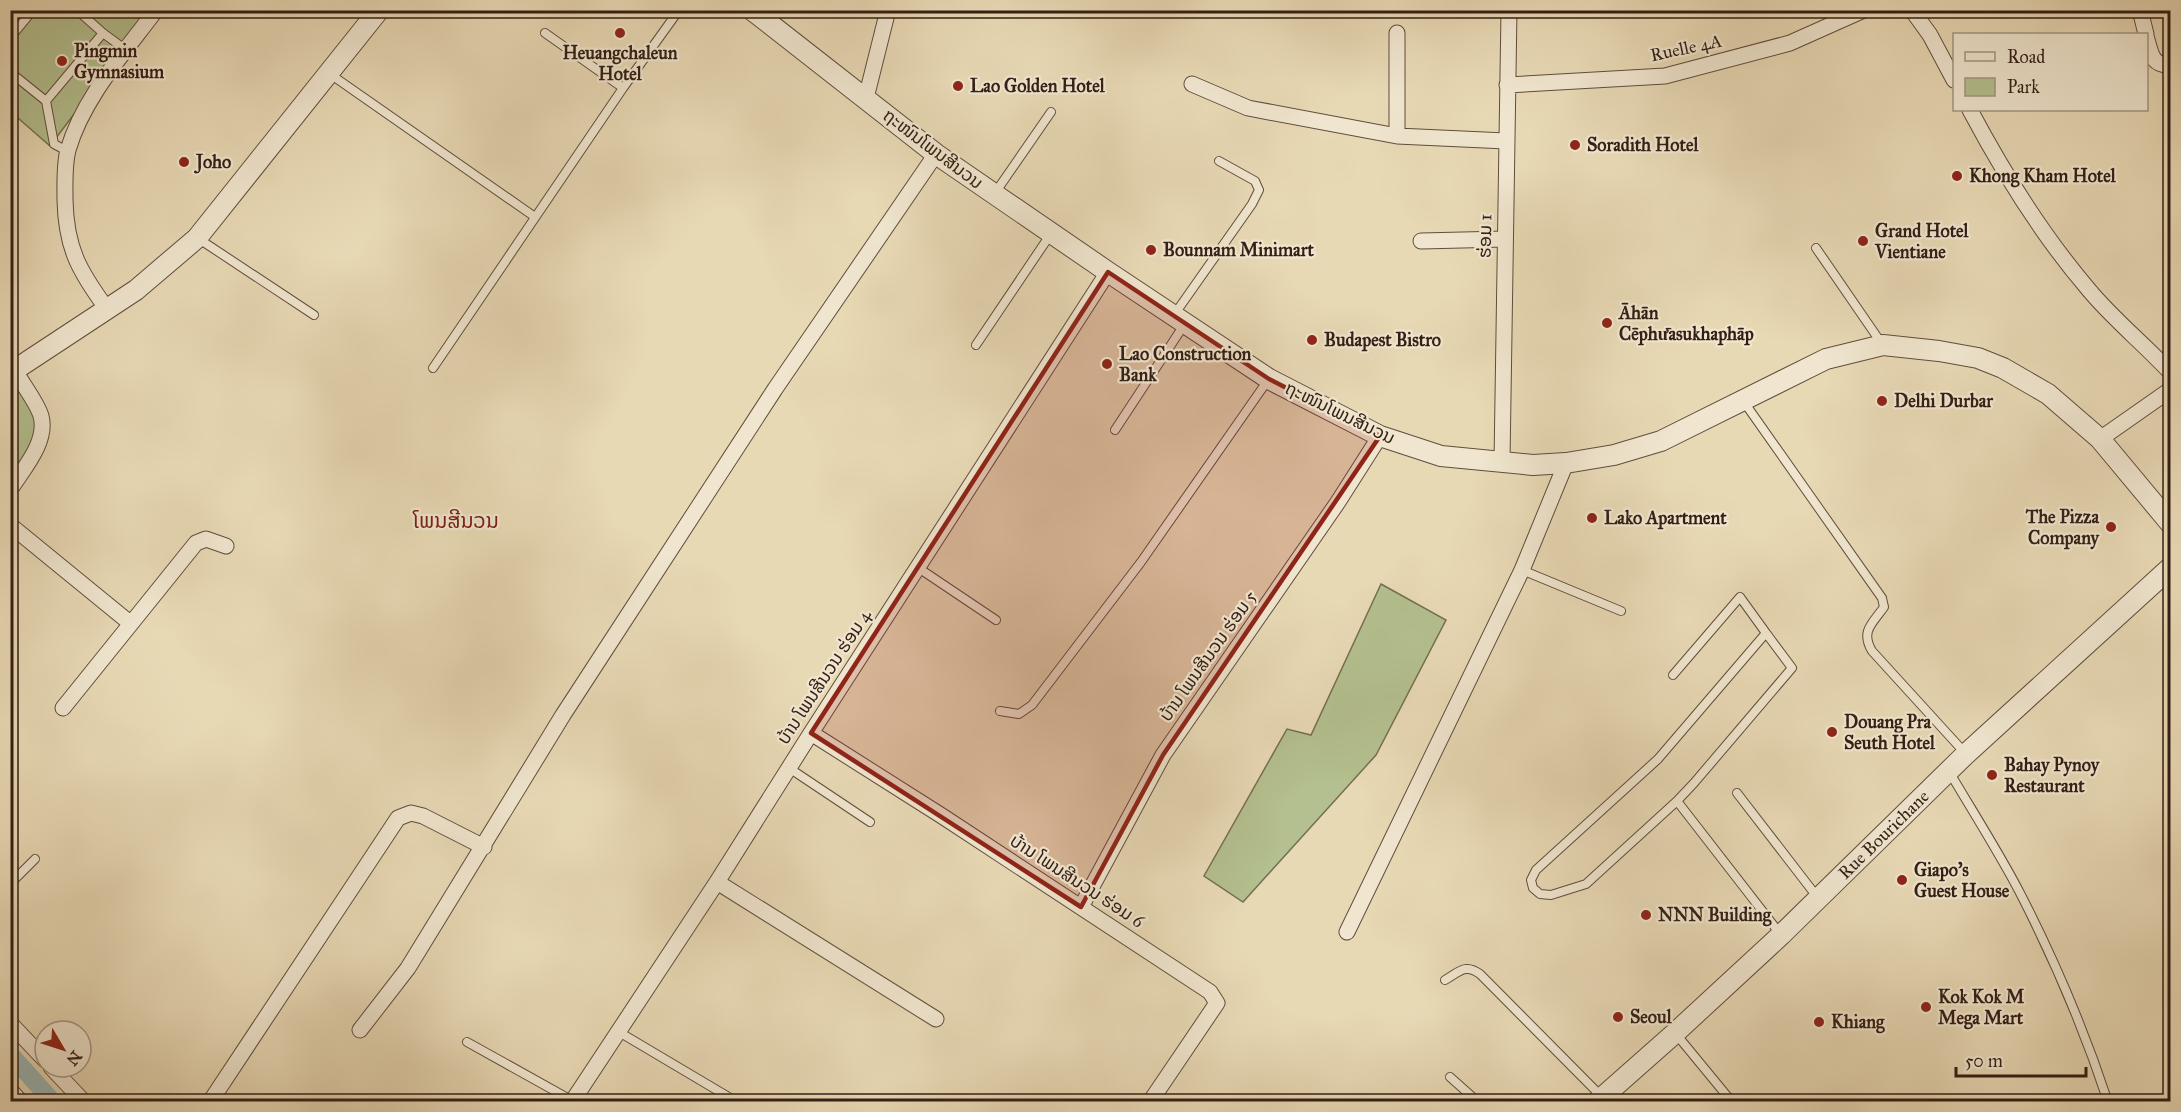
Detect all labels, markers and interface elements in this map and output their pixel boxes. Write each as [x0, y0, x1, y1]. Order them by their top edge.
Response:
marker: Heuangchaleun Hotel [613, 26, 627, 40]
street label: Ruelle 4A [1648, 30, 1724, 66]
legend [1953, 33, 2148, 111]
place label: Pingmin Gymnasium [74, 40, 165, 84]
place label: Heuangchaleun Hotel [562, 42, 678, 85]
text: Road [2007, 46, 2045, 68]
marker: Pingmin Gymnasium [55, 54, 69, 68]
place label: Lao Golden Hotel [970, 75, 1106, 97]
text: Park [2007, 76, 2040, 98]
marker: Lao Golden Hotel [951, 79, 965, 93]
street label: ຖະໜົນໂພນສີນວນ [879, 104, 987, 194]
place label: Soradith Hotel [1587, 134, 1699, 156]
marker: Soradith Hotel [1568, 138, 1582, 152]
place label: Joho [194, 151, 231, 174]
marker: Joho [177, 155, 191, 169]
place label: Khong Kham Hotel [1969, 165, 2117, 188]
marker: Khong Kham Hotel [1950, 169, 1964, 183]
street label: ຮ່ອມ 1 [1474, 214, 1496, 258]
place label: Grand Hotel Vientiane [1874, 220, 1970, 263]
marker: Grand Hotel Vientiane [1856, 234, 1870, 248]
place label: Bounnam Minimart [1163, 239, 1314, 261]
marker: Bounnam Minimart [1144, 243, 1158, 257]
place label: Āhān Cēphư̄asukhaphāp [1618, 302, 1754, 346]
marker: Āhān Cēphư̄asukhaphāp [1600, 316, 1614, 330]
place label: Budapest Bistro [1324, 329, 1441, 352]
marker: Budapest Bistro [1305, 333, 1319, 347]
place label: Lao Construction Bank [1119, 343, 1252, 386]
marker: Lao Construction Bank [1100, 357, 1114, 371]
street label: ຖະໜົນໂພນສີນວນ [1281, 377, 1399, 449]
place label: Delhi Durbar [1894, 390, 1994, 412]
marker: Delhi Durbar [1875, 394, 1889, 408]
place label: The Pizza Company [2025, 506, 2101, 550]
place label: Lako Apartment [1604, 507, 1727, 530]
district label: ໂພນສີນວນ [412, 508, 499, 534]
marker: Lako Apartment [1585, 511, 1599, 525]
marker: The Pizza Company [2104, 520, 2118, 534]
street label: ບ້ານ ໂພນສີນວນ ຮ່ອມ 5 [1155, 586, 1262, 726]
street label: ບ້ານ ໂພນສີນວນ ຮ່ອມ 4 [772, 605, 876, 749]
place label: Douang Pra Seuth Hotel [1844, 711, 1936, 754]
marker: Douang Pra Seuth Hotel [1825, 725, 1839, 739]
place label: Bahay Pynoy Restaurant [2004, 754, 2101, 797]
marker: Bahay Pynoy Restaurant [1985, 768, 1999, 782]
street label: Rue Bourichane [1834, 785, 1934, 884]
street label: ບ້ານ ໂພນສີນວນ ຮ່ອມ 6 [1006, 829, 1149, 933]
place label: Giapo's Guest House [1914, 859, 2010, 902]
marker: Giapo's Guest House [1895, 873, 1909, 887]
place label: NNN Building [1658, 904, 1772, 927]
marker: NNN Building [1639, 908, 1653, 922]
place label: Kok Kok M Mega Mart [1938, 986, 2025, 1030]
marker: Kok Kok M Mega Mart [1919, 1000, 1933, 1014]
place label: Seoul [1630, 1006, 1673, 1028]
marker: Seoul [1611, 1010, 1625, 1024]
place label: Khiang [1831, 1011, 1885, 1034]
marker: Khiang [1812, 1015, 1826, 1029]
north arrow [33, 1019, 93, 1079]
scale bar [1956, 1040, 2086, 1078]
text: N [62, 1047, 86, 1070]
text: 50 m [1965, 1050, 2003, 1072]

